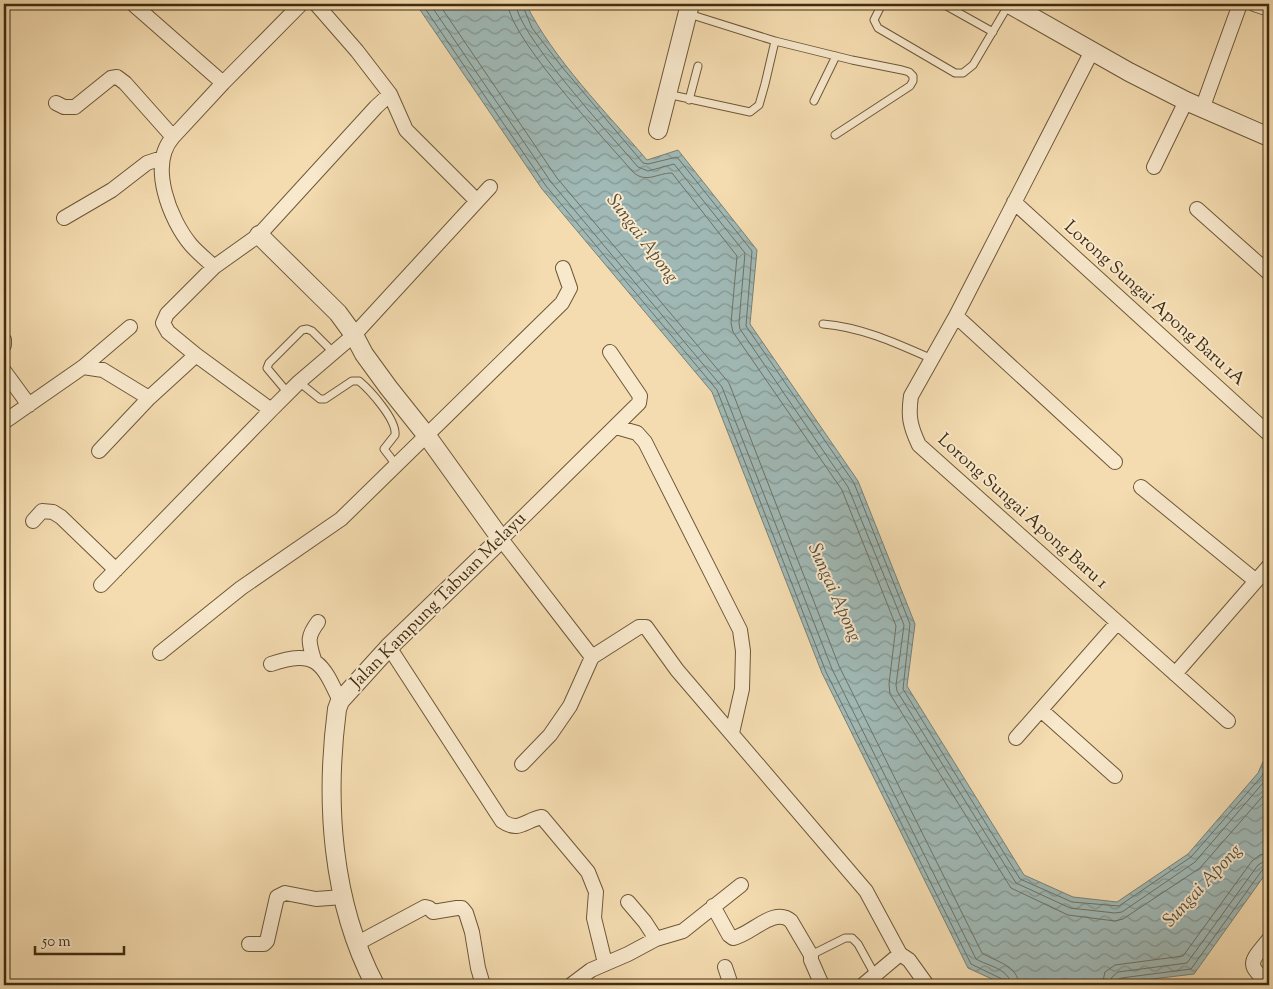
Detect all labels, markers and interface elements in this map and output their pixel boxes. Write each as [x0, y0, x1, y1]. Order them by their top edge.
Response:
water label: Sungai Apong [599, 189, 685, 289]
street label: Lorong Sungai Apong Baru 1A [1057, 215, 1251, 393]
street label: Lorong Sungai Apong Baru 1 [931, 428, 1113, 596]
street label: Jalan Kampung Tabuan Melayu [344, 507, 533, 696]
water label: Sungai Apong [800, 539, 868, 647]
water label: Sungai Apong [1157, 838, 1249, 934]
scale bar [35, 924, 124, 956]
text: 50 m [41, 932, 71, 953]

